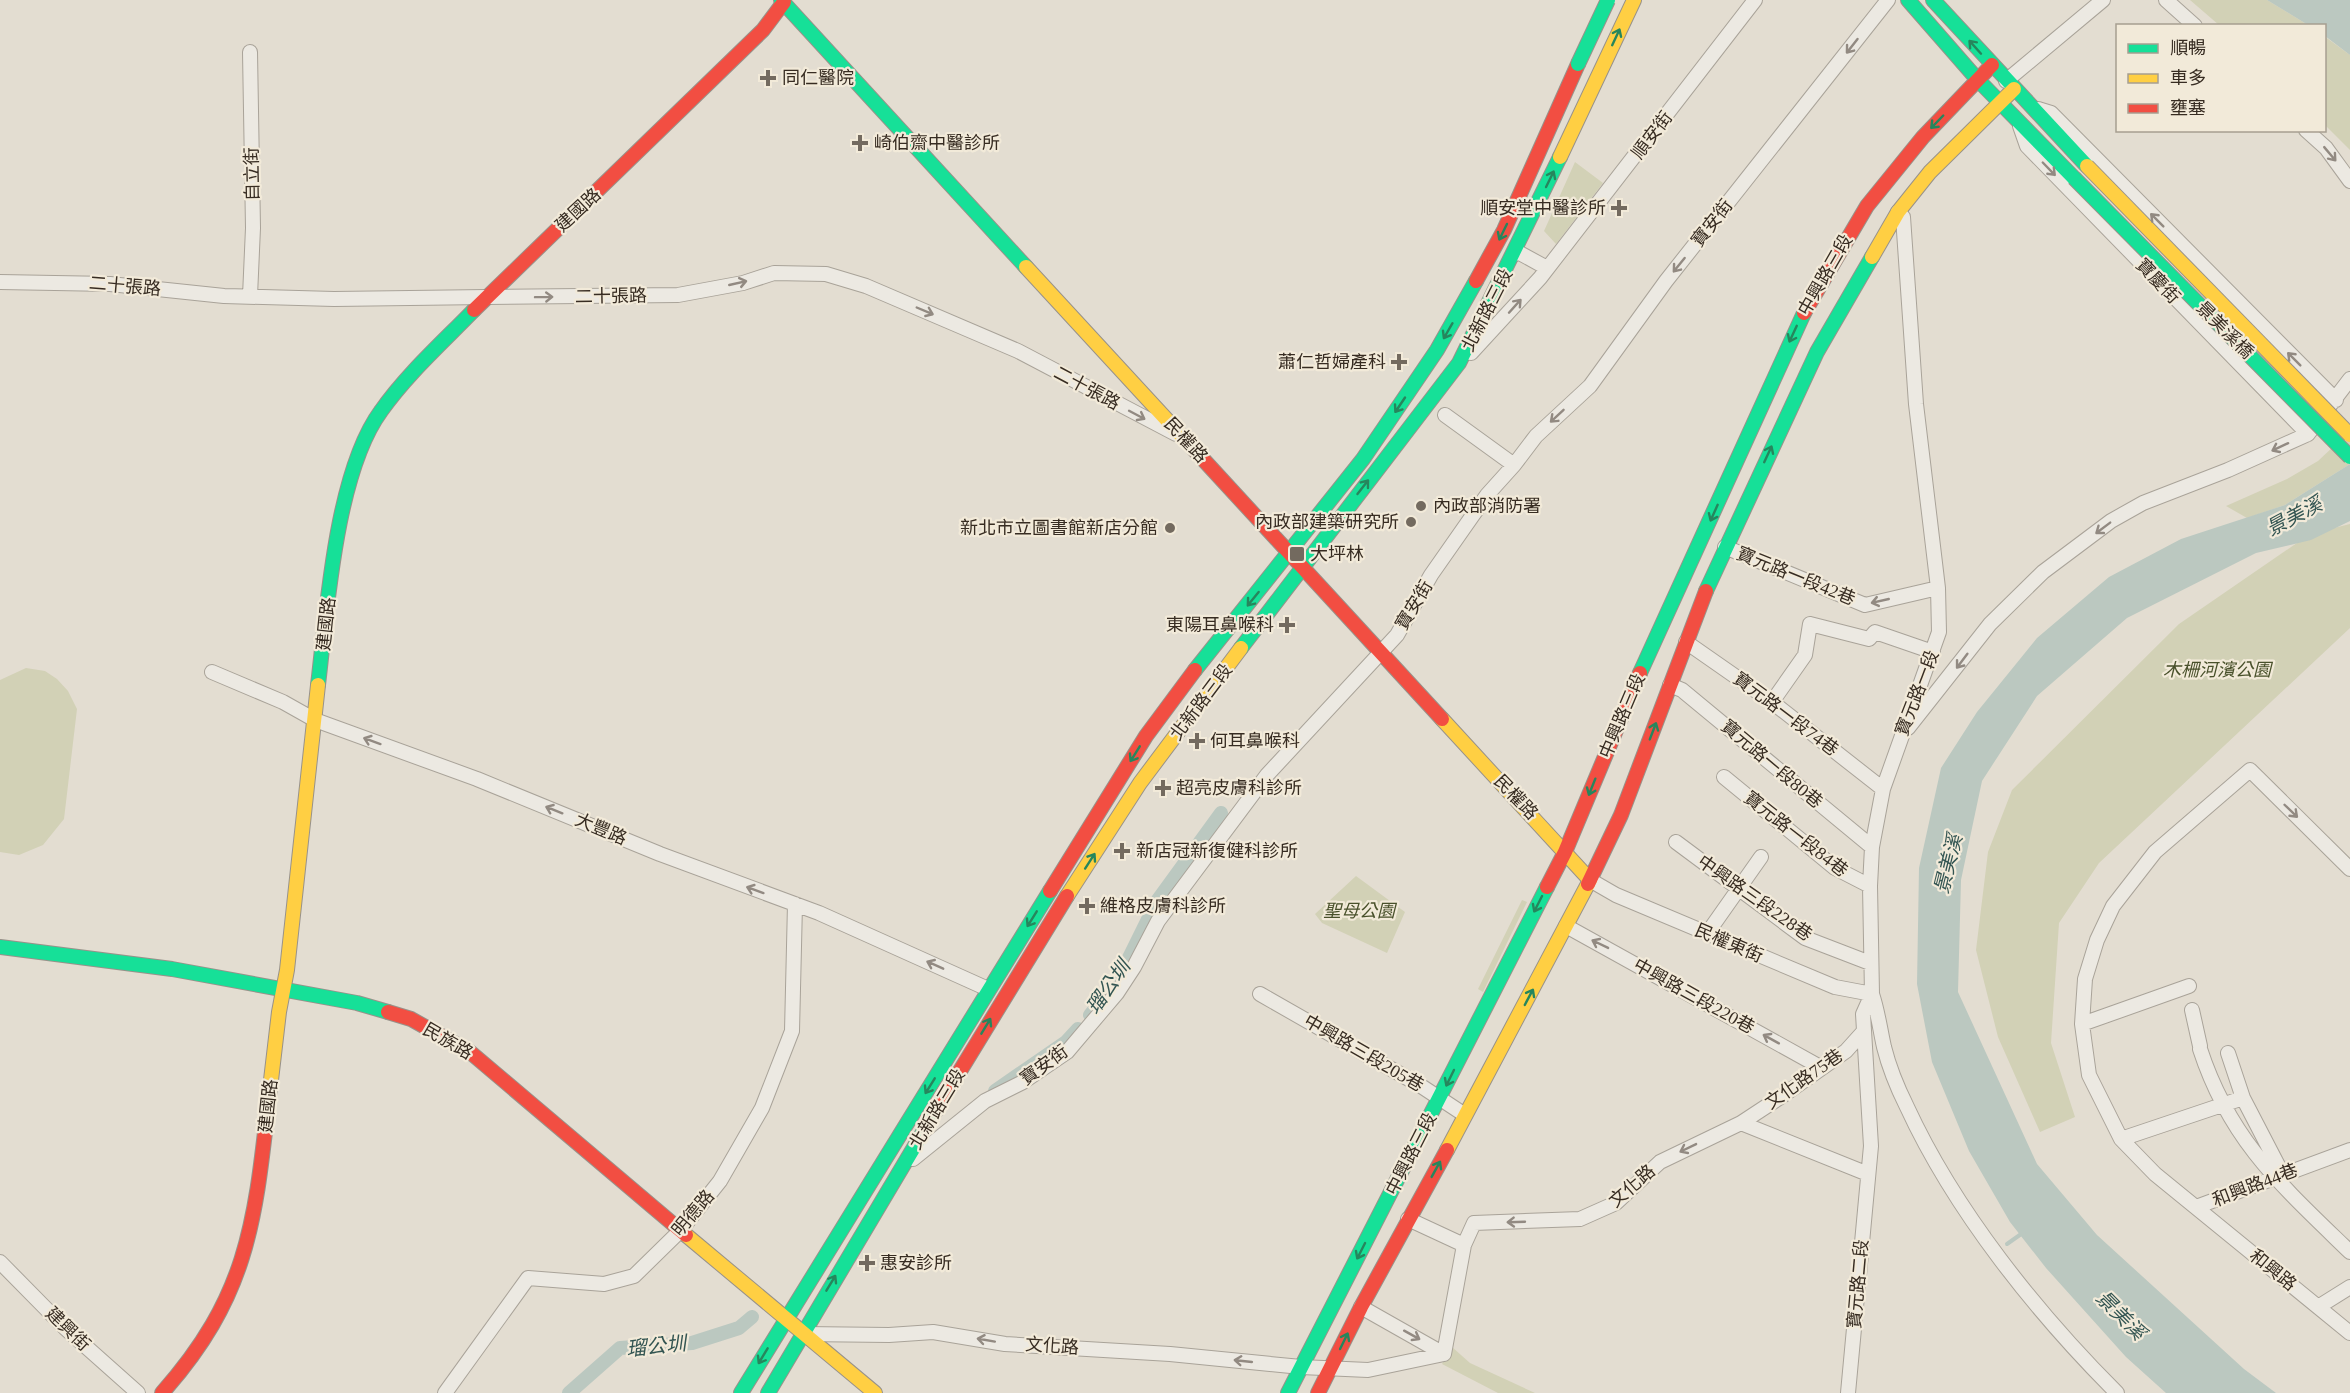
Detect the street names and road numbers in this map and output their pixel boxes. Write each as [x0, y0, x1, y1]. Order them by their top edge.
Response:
street label: 順安街 [1628, 107, 1676, 163]
street label: 自立街 [242, 147, 262, 201]
street label: 建國路 [551, 184, 605, 236]
street label: 寶安街 [1687, 196, 1737, 250]
street label: 中興路三段 [1794, 231, 1856, 319]
street label: 寶慶街 [2132, 255, 2184, 307]
street label: 北新路三段 [1458, 265, 1516, 355]
street label: 二十張路 [88, 273, 162, 299]
street label: 二十張路 [575, 285, 647, 307]
street label: 景美溪橋 [2192, 297, 2258, 363]
street label: 二十張路 [1051, 362, 1123, 414]
street label: 民權路 [1160, 413, 1212, 467]
street label: 寶元路一段42巷 [1734, 543, 1858, 609]
street label: 寶安街 [1392, 577, 1436, 633]
street label: 建國路 [313, 596, 339, 652]
street label: 寶元路一段 [1892, 647, 1942, 739]
street label: 北新路三段 [1166, 660, 1236, 744]
street label: 寶元路一段74巷 [1730, 668, 1842, 760]
street label: 中興路三段 [1595, 671, 1649, 761]
street label: 寶元路一段80巷 [1717, 716, 1827, 812]
street label: 民權路 [1490, 771, 1542, 823]
street label: 寶元路一段84巷 [1740, 787, 1852, 881]
street label: 大豐路 [572, 809, 630, 849]
street label: 中興路三段228巷 [1694, 851, 1816, 945]
street label: 民權東街 [1692, 920, 1766, 966]
street label: 中興路三段220巷 [1630, 955, 1758, 1037]
street label: 中興路三段205巷 [1301, 1011, 1427, 1095]
street label: 民族路 [420, 1019, 476, 1063]
street label: 寶安街 [1016, 1041, 1072, 1089]
street label: 文化路75巷 [1761, 1045, 1847, 1113]
street label: 北新路三段 [905, 1065, 969, 1153]
street label: 建國路 [255, 1078, 281, 1134]
street label: 中興路三段 [1382, 1109, 1440, 1199]
street label: 和興路44巷 [2209, 1160, 2301, 1210]
street label: 文化路 [1605, 1161, 1659, 1211]
street label: 明德路 [668, 1186, 718, 1240]
street label: 寶元路二段 [1844, 1238, 1872, 1330]
street label: 和興路 [2246, 1245, 2300, 1295]
street label: 建興街 [42, 1303, 94, 1355]
street label: 文化路 [1024, 1334, 1080, 1358]

